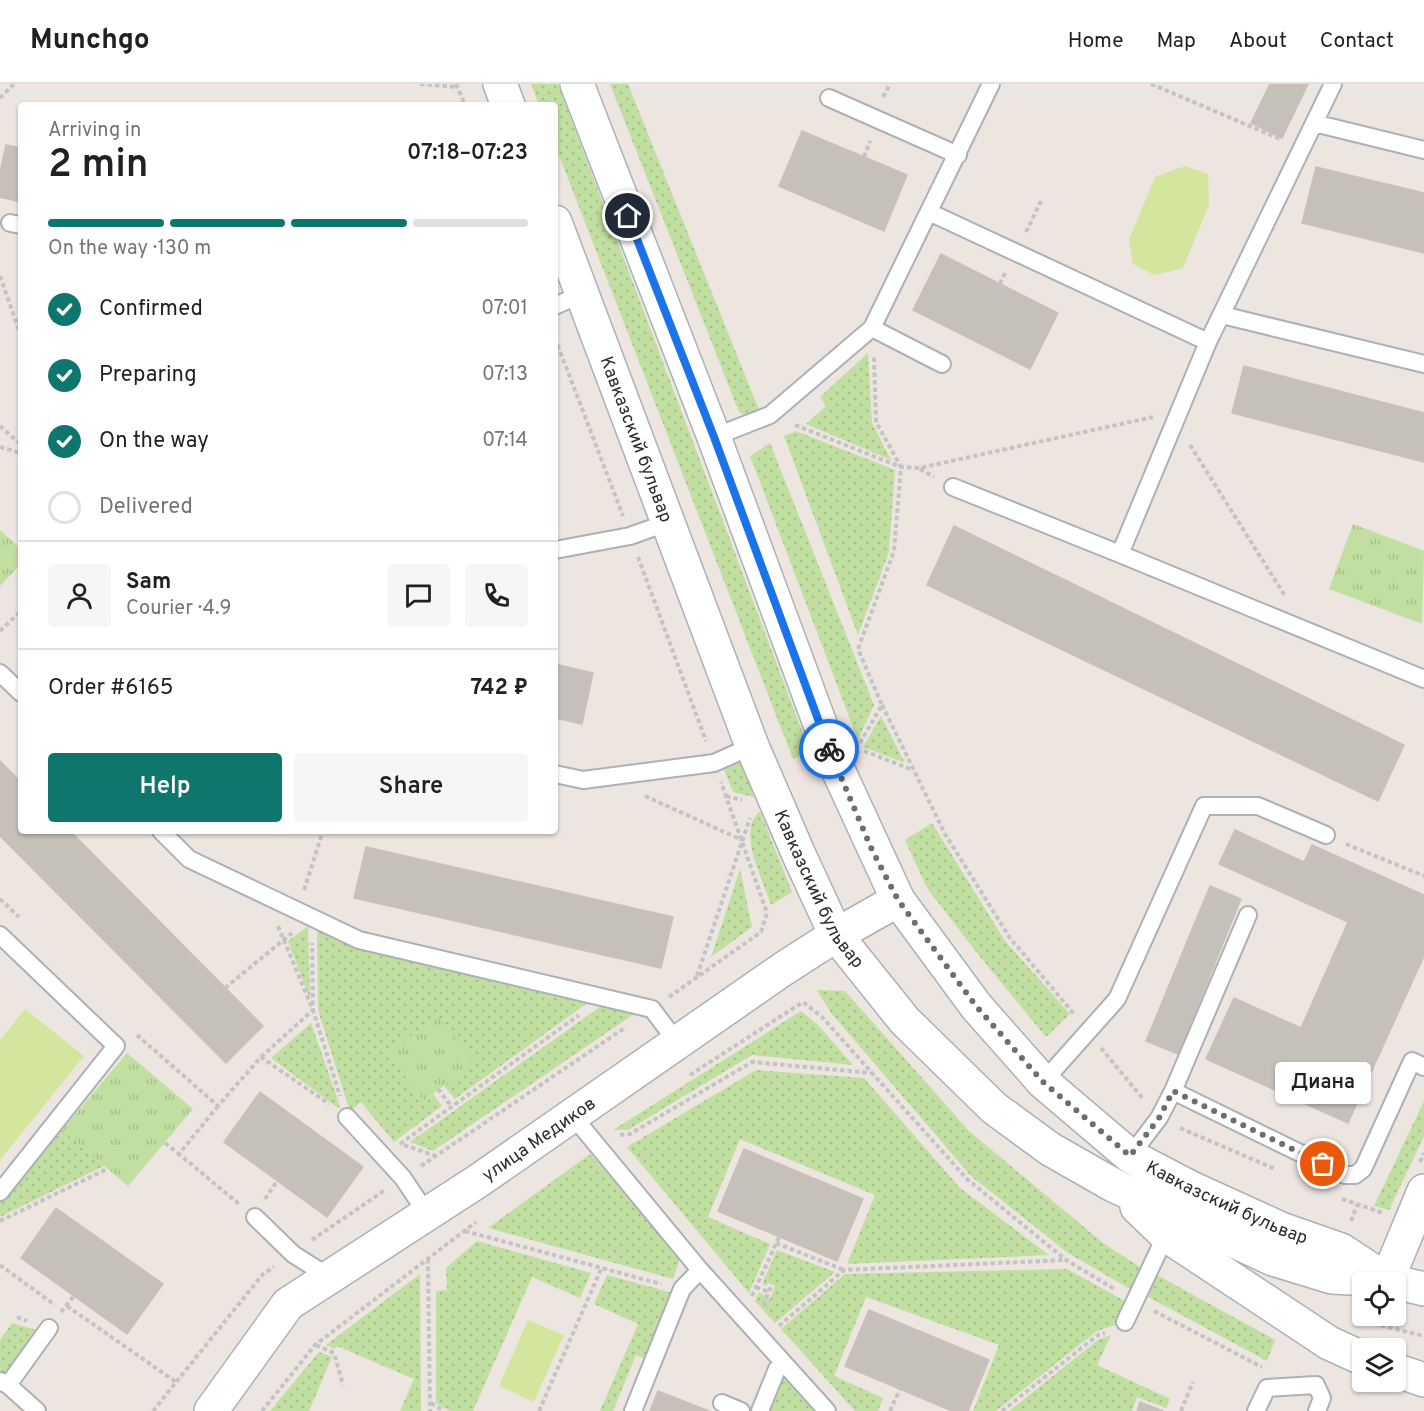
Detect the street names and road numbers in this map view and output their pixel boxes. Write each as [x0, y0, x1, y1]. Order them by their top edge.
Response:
street label: Кавказский бульвар [594, 353, 677, 526]
street label: Кавказский бульвар [768, 807, 868, 974]
street label: улица Медиков [478, 1093, 601, 1188]
street label: Кавказский бульвар [1142, 1156, 1310, 1250]

